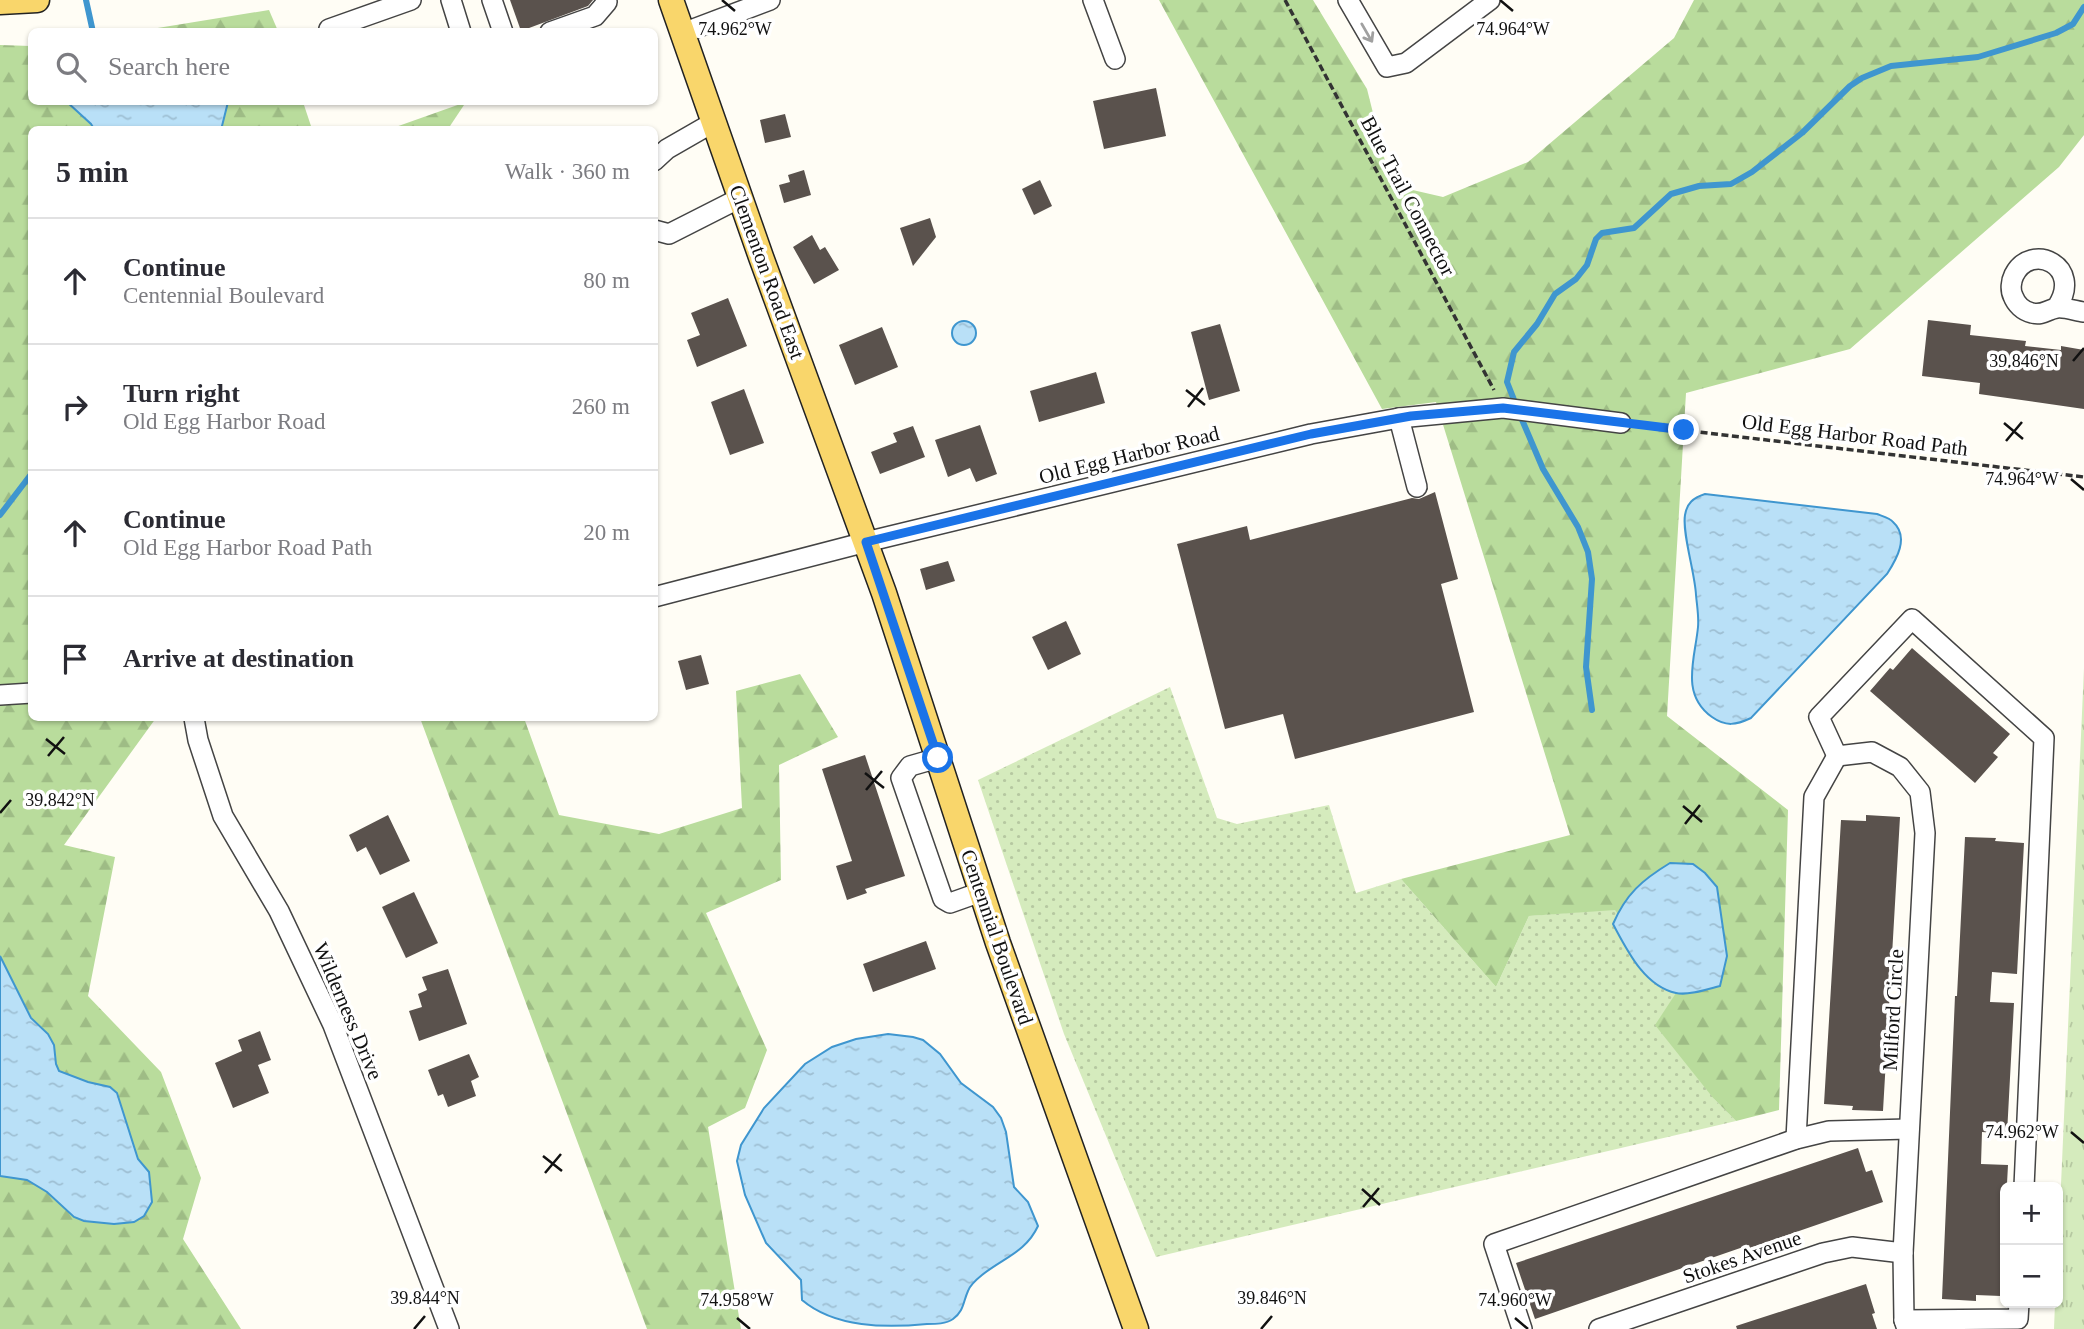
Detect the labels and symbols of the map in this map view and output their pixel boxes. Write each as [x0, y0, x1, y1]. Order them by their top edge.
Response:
text: 74.962°W [698, 19, 772, 39]
text: 74.964°W [1476, 19, 1550, 39]
one-way arrow [1360, 23, 1374, 43]
street label: Blue Trail Connector [1356, 112, 1460, 280]
street label: Clementon Road East [724, 182, 810, 362]
text: 39.846°N [1989, 351, 2059, 371]
street label: Old Egg Harbor Road Path [1741, 409, 1970, 461]
route end [1668, 414, 1699, 445]
street label: Old Egg Harbor Road [1036, 421, 1222, 489]
text: 74.964°W [1985, 469, 2059, 489]
route start [922, 742, 953, 773]
text: 39.842°N [25, 790, 95, 810]
street label: Centennial Boulevard [956, 846, 1038, 1028]
street label: Wilderness Drive [308, 939, 388, 1083]
street label: Milford Circle [1878, 949, 1908, 1071]
text: 74.962°W [1985, 1122, 2059, 1142]
street label: Stokes Avenue [1680, 1225, 1804, 1289]
text: 39.844°N [390, 1288, 460, 1308]
text: 39.846°N [1237, 1288, 1307, 1308]
text: 74.958°W [700, 1290, 774, 1310]
text: 74.960°W [1478, 1290, 1552, 1310]

